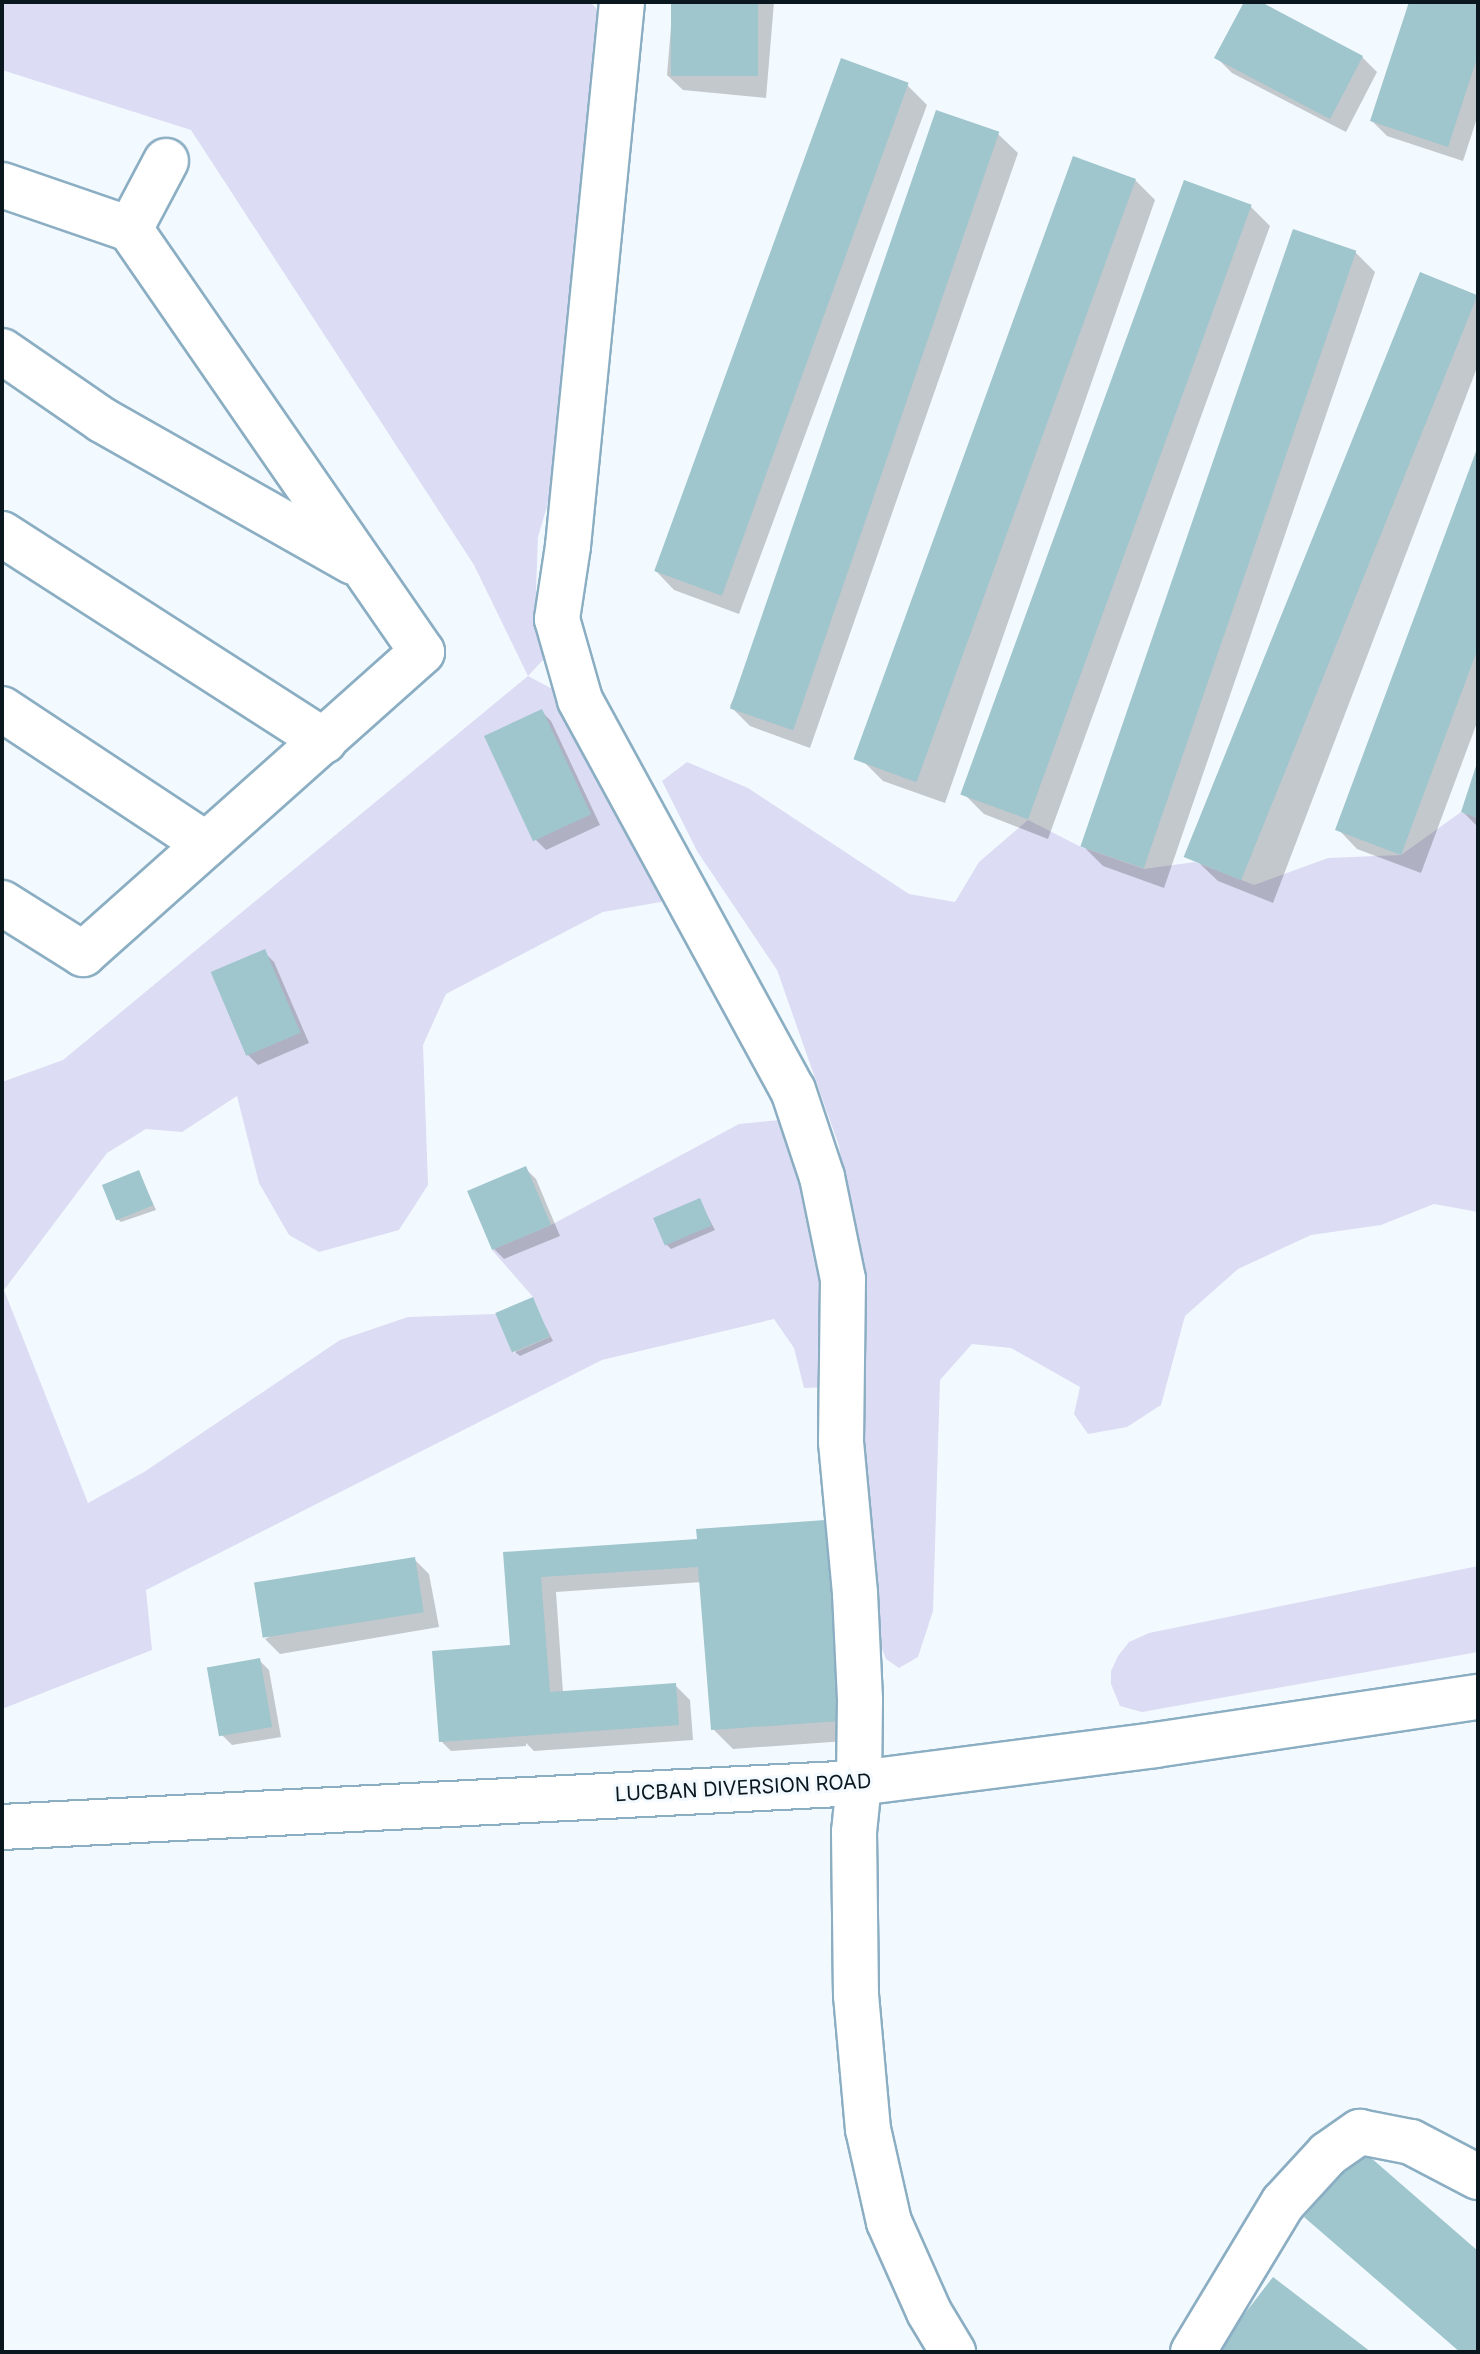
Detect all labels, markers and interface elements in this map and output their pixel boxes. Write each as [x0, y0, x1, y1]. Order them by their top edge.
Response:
street label: LUCBAN DIVERSION ROAD [614, 1769, 872, 1807]

